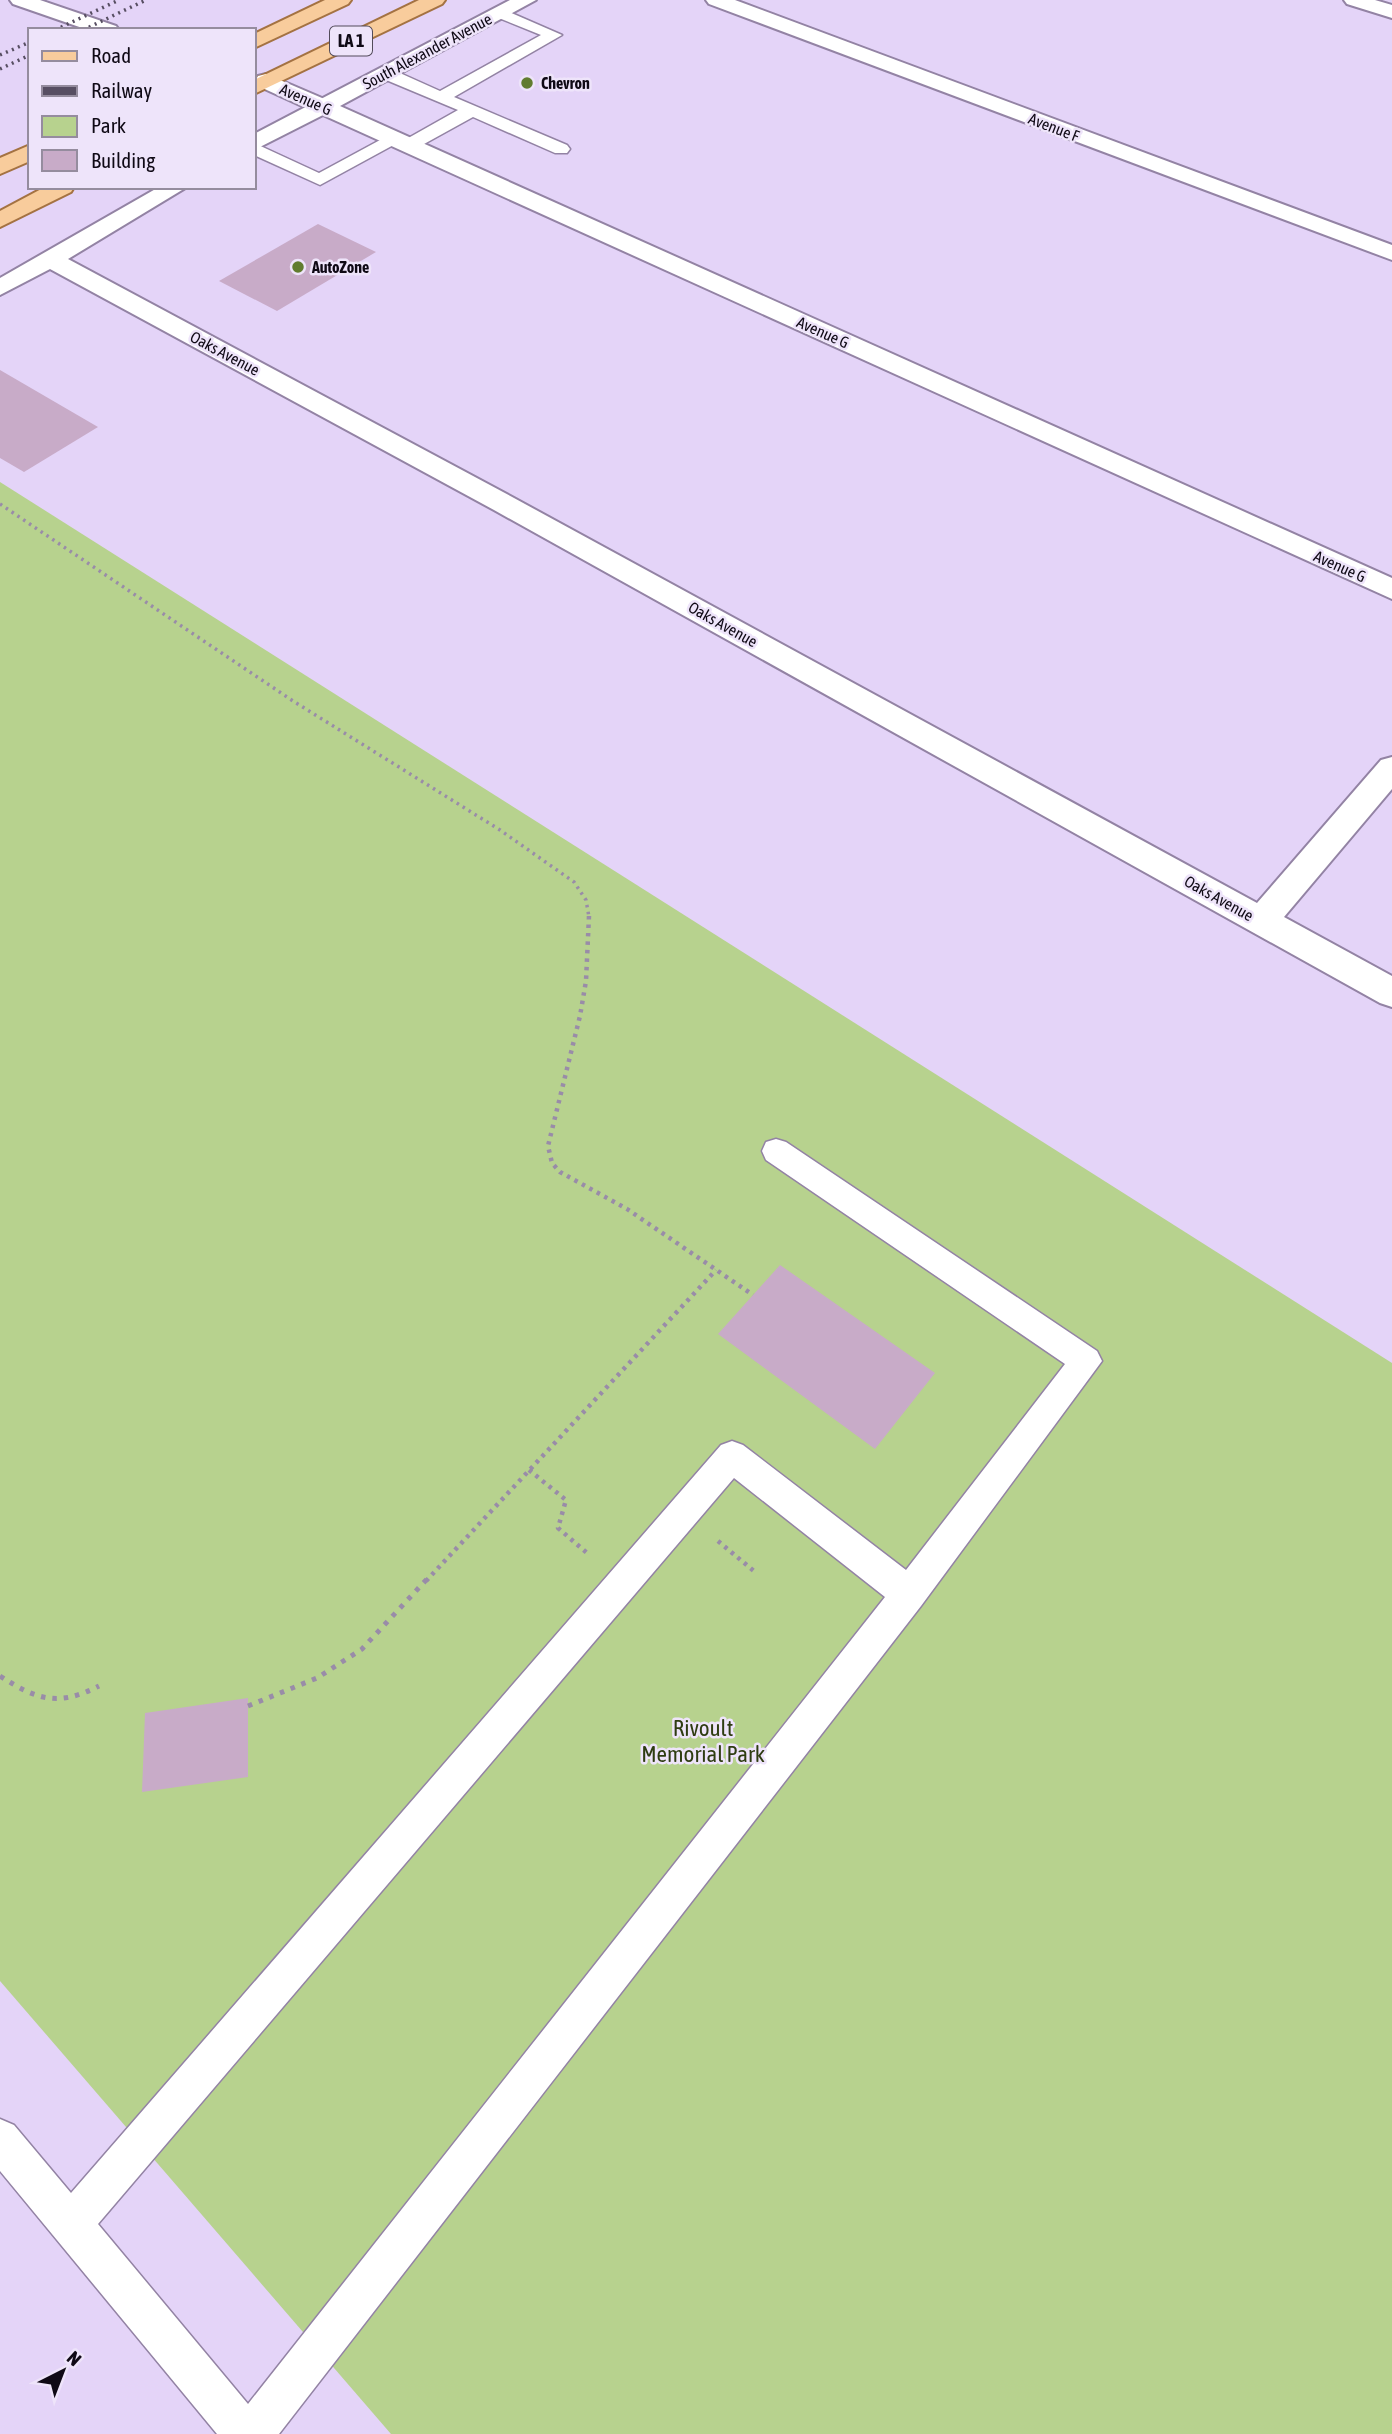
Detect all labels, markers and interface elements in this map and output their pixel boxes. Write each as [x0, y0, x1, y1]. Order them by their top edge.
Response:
street label: South Alexander Avenue [360, 9, 494, 93]
road number: LA 1 [330, 26, 372, 56]
legend [28, 28, 256, 189]
text: Road [91, 43, 131, 67]
place label: Chevron [541, 74, 590, 92]
marker: Chevron [519, 75, 535, 91]
text: Railway [91, 78, 153, 102]
street label: Avenue G [277, 80, 335, 118]
street label: Avenue F [1026, 109, 1082, 145]
text: Park [91, 113, 126, 137]
text: Building [91, 148, 155, 172]
place label: AutoZone [311, 258, 369, 276]
marker: AutoZone [290, 259, 306, 275]
street label: Avenue G [794, 313, 852, 351]
street label: Oaks Avenue [187, 327, 263, 379]
street label: Avenue G [1311, 547, 1369, 585]
street label: Oaks Avenue [685, 598, 761, 650]
street label: Oaks Avenue [1181, 872, 1257, 924]
park label: Rivoult Memorial Park [641, 1715, 765, 1767]
north arrow [28, 2336, 98, 2406]
text: N [63, 2346, 86, 2370]

